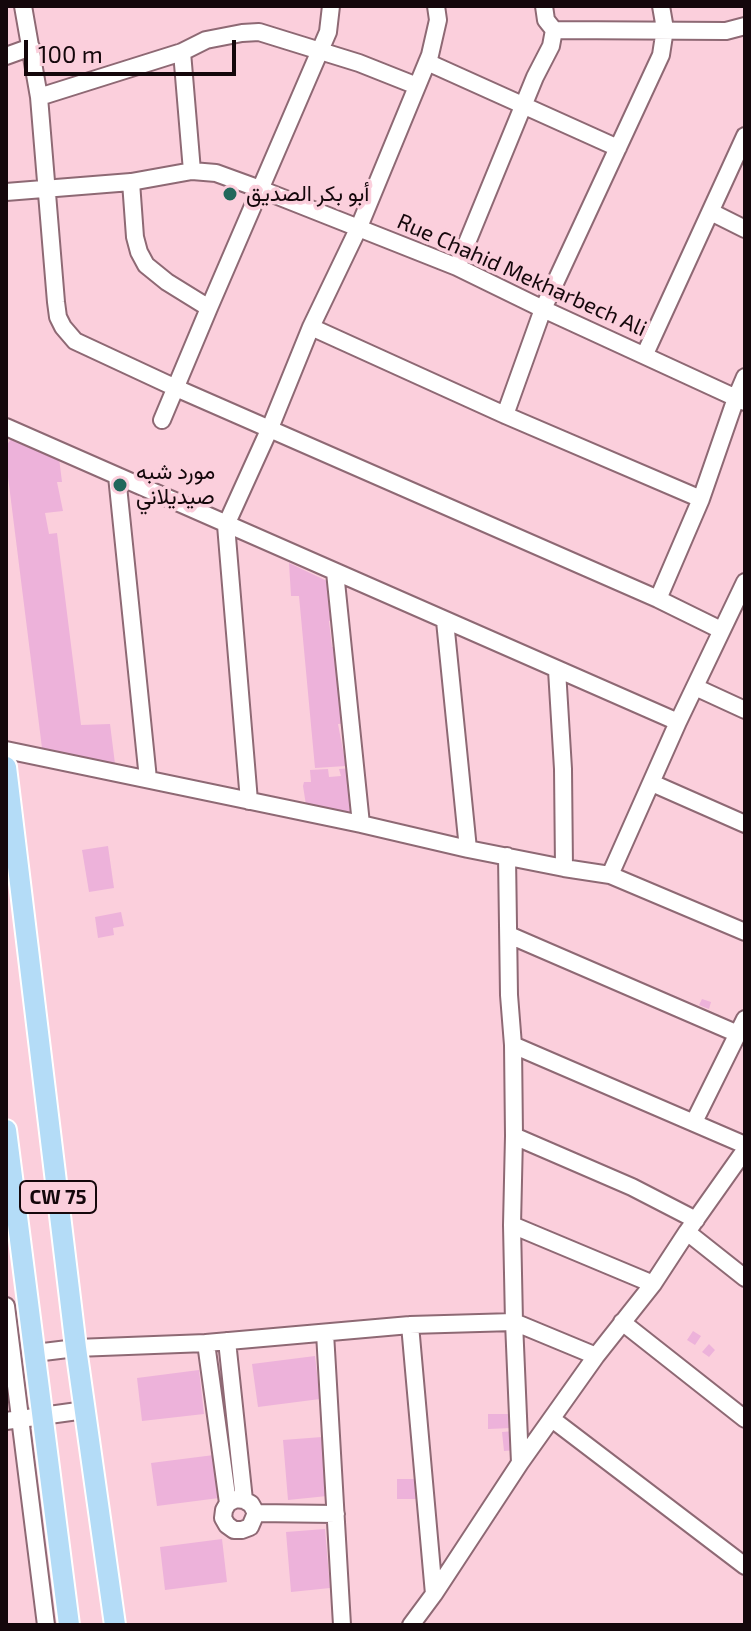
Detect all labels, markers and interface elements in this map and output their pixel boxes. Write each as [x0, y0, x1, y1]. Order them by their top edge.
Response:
scale bar [28, 24, 240, 74]
text: 100 m [38, 39, 103, 68]
place label: أبو بكر الصديق [246, 181, 369, 207]
marker: أبو بكر الصديق [221, 185, 239, 203]
street label: Rue Chahid Mekharbech Ali [393, 208, 651, 342]
place label: مورد شبه صيديلاني [136, 459, 215, 510]
marker: مورد شبه صيديلاني [111, 476, 129, 494]
road number: CW 75 [20, 1181, 96, 1213]

